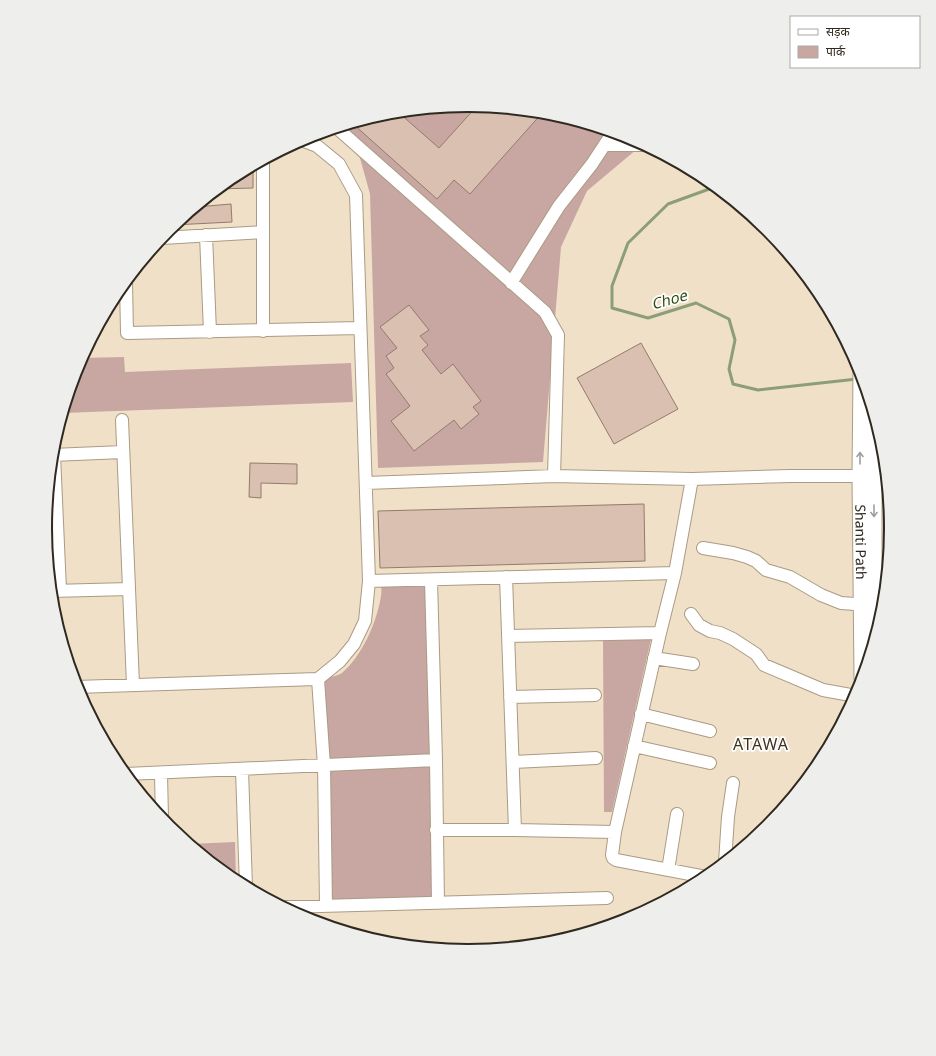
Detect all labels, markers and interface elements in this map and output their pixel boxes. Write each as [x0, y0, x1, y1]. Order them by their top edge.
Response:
legend [790, 16, 920, 68]
text: सड़क [826, 25, 851, 41]
text: पार्क [826, 45, 846, 61]
water label: Choe [649, 287, 691, 316]
one-way arrow [856, 452, 864, 465]
street label: Shanti Path [849, 504, 869, 580]
one-way arrow [870, 504, 878, 517]
district label: ATAWA [733, 736, 789, 757]

